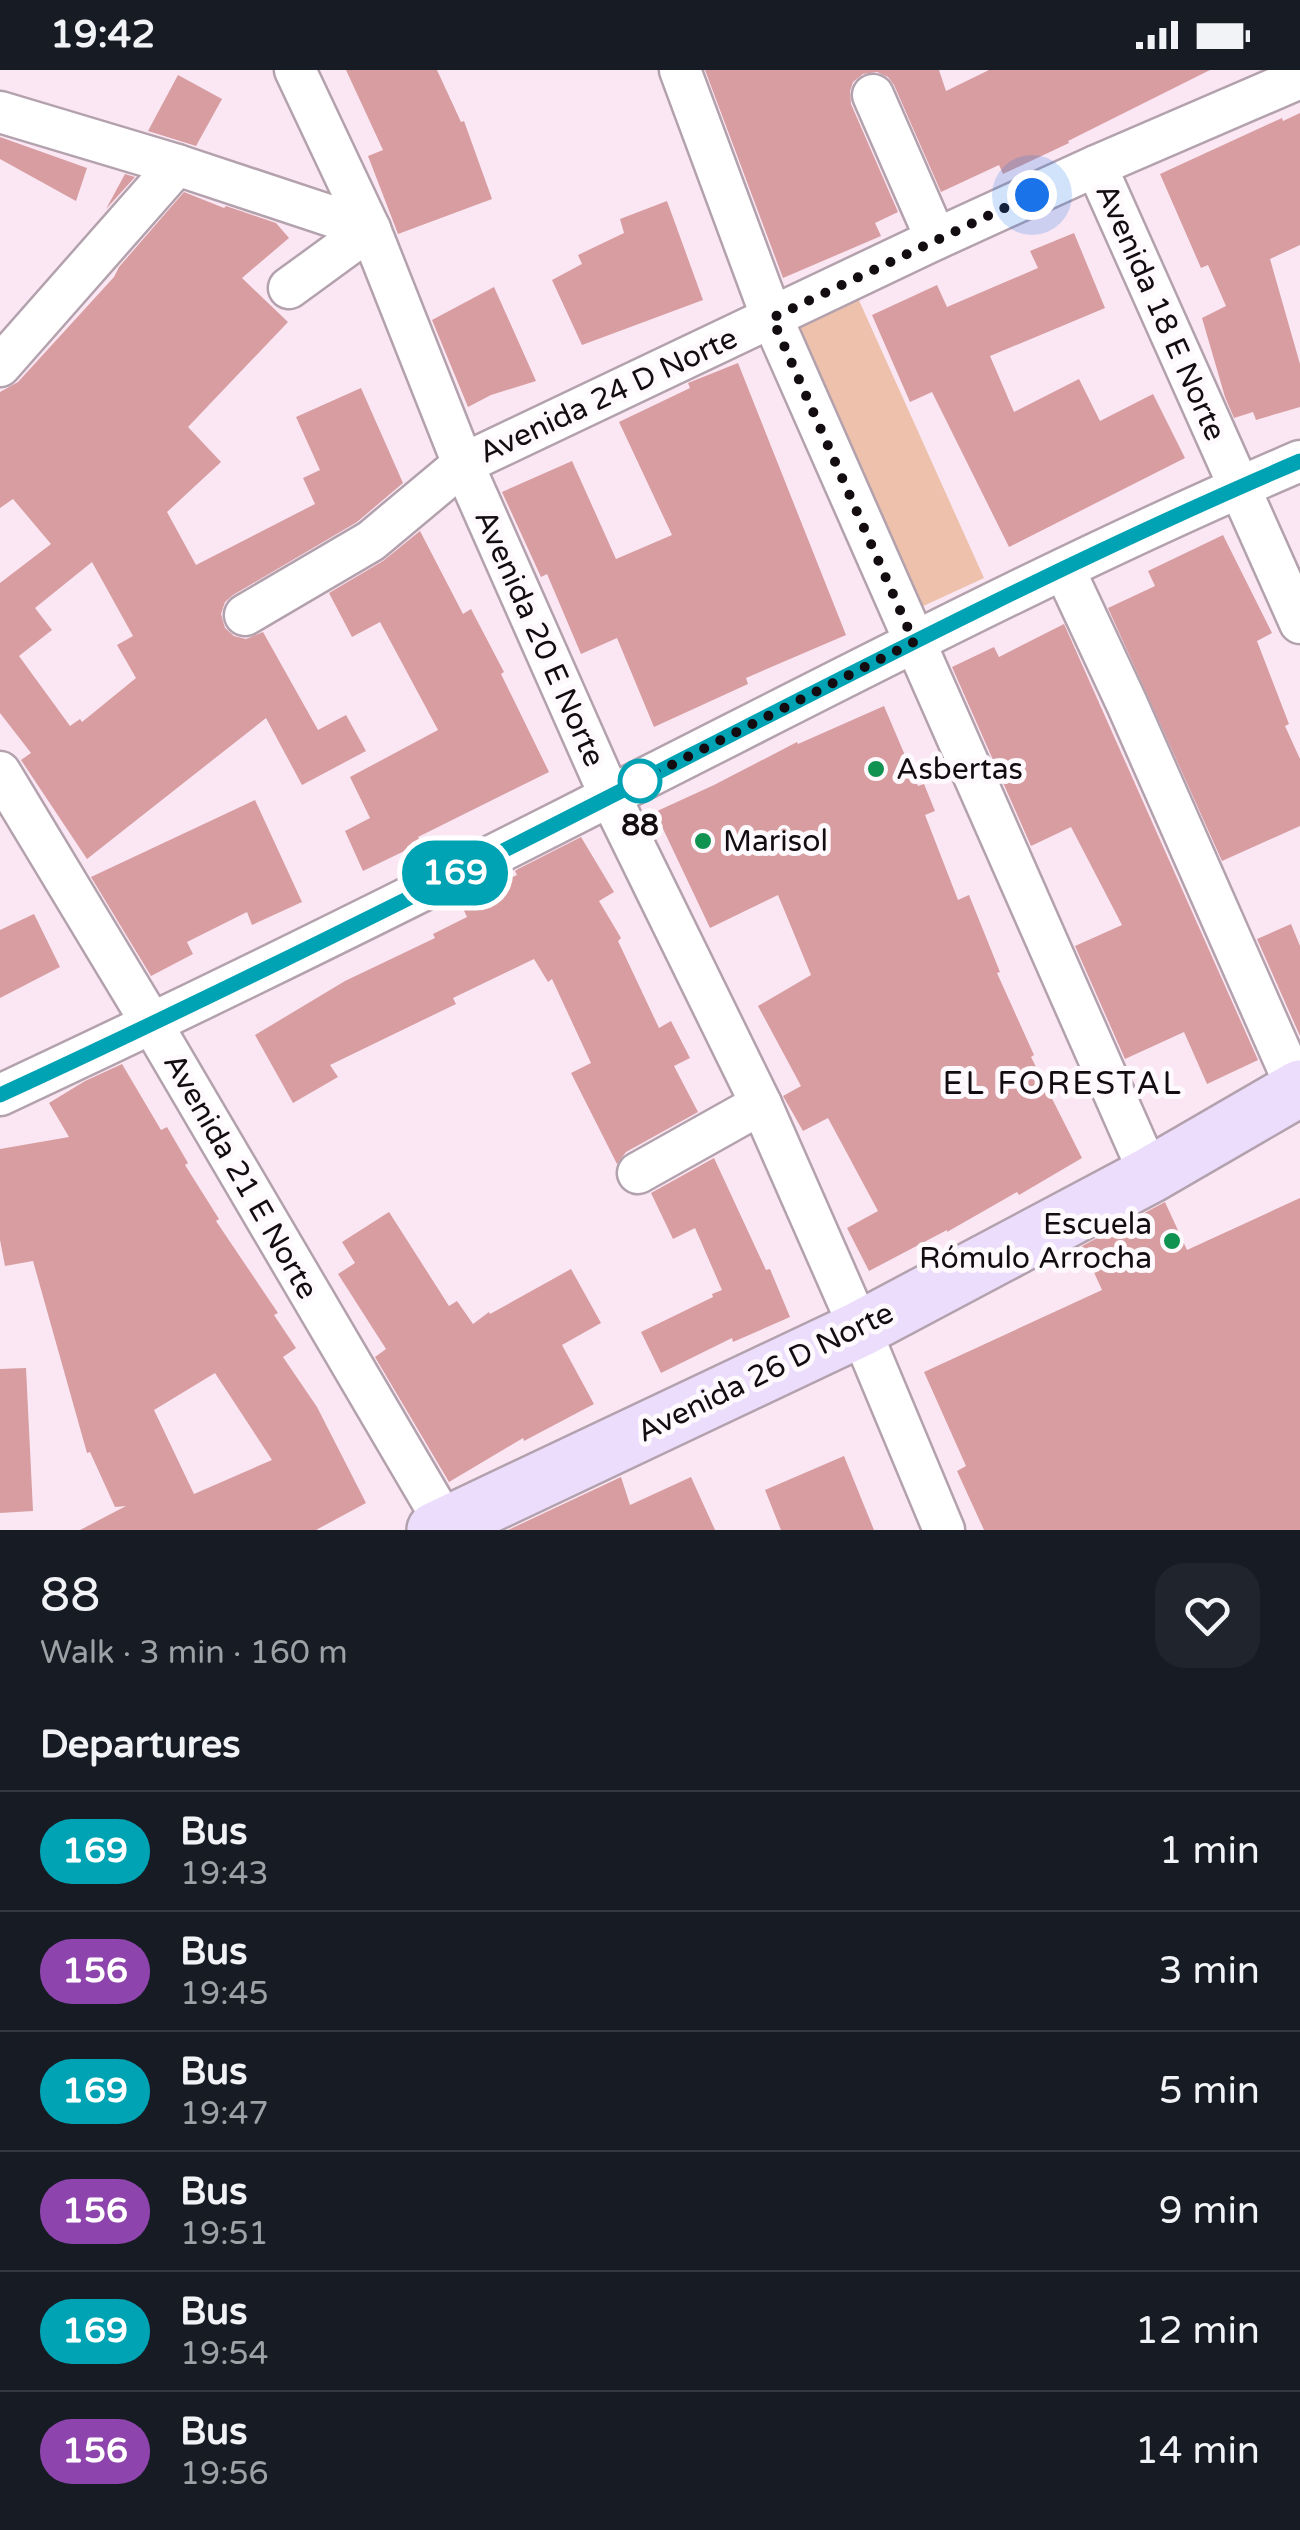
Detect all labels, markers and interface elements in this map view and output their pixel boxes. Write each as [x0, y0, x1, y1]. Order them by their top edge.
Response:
text: 19:42 [50, 12, 155, 58]
your location [1007, 170, 1057, 220]
street label: Avenida 18 E Norte [1087, 178, 1234, 446]
street label: Avenida 24 D Norte [473, 319, 743, 472]
street label: Avenida 20 E Norte [466, 504, 613, 772]
place label: Asbertas [896, 751, 1023, 788]
marker: Asbertas [865, 758, 887, 780]
marker: 88 [619, 760, 661, 802]
place label: 88 [621, 807, 659, 844]
place label: Marisol [723, 823, 828, 860]
marker: Marisol [692, 830, 714, 852]
line badge: 169 [398, 840, 512, 906]
text: 169 [422, 852, 488, 894]
street label: Avenida 21 E Norte [155, 1047, 326, 1306]
district label: EL FORESTAL [942, 1065, 1184, 1103]
place label: Escuela Rómulo Arrocha [919, 1206, 1152, 1277]
marker: Escuela Rómulo Arrocha [1161, 1230, 1183, 1252]
street label: Avenida 26 D Norte [631, 1294, 899, 1451]
button: heart [1155, 1563, 1260, 1668]
text: 88 [40, 1567, 100, 1625]
text: Walk · 3 min · 160 m [40, 1634, 348, 1672]
text: Departures [40, 1722, 241, 1768]
text: Bus [180, 1809, 247, 1855]
text: 1 min [1159, 1828, 1260, 1874]
text: 169 [62, 1830, 128, 1872]
text: 19:43 [180, 1855, 269, 1893]
text: Bus [180, 1929, 247, 1975]
text: 3 min [1159, 1948, 1260, 1994]
text: 156 [62, 1950, 128, 1992]
text: 19:45 [180, 1975, 269, 2013]
text: Bus [180, 2049, 247, 2095]
text: 5 min [1159, 2068, 1260, 2114]
text: 169 [62, 2070, 128, 2112]
text: 19:47 [180, 2095, 269, 2133]
text: Bus [180, 2169, 247, 2215]
text: 9 min [1159, 2188, 1260, 2234]
text: 156 [62, 2190, 128, 2232]
text: 19:51 [180, 2215, 269, 2253]
text: Bus [180, 2289, 247, 2335]
text: 12 min [1135, 2308, 1260, 2354]
text: 169 [62, 2310, 128, 2352]
text: 19:54 [180, 2335, 269, 2373]
text: Bus [180, 2409, 247, 2455]
text: 14 min [1135, 2428, 1260, 2474]
text: 156 [62, 2430, 128, 2472]
text: 19:56 [180, 2455, 269, 2493]

